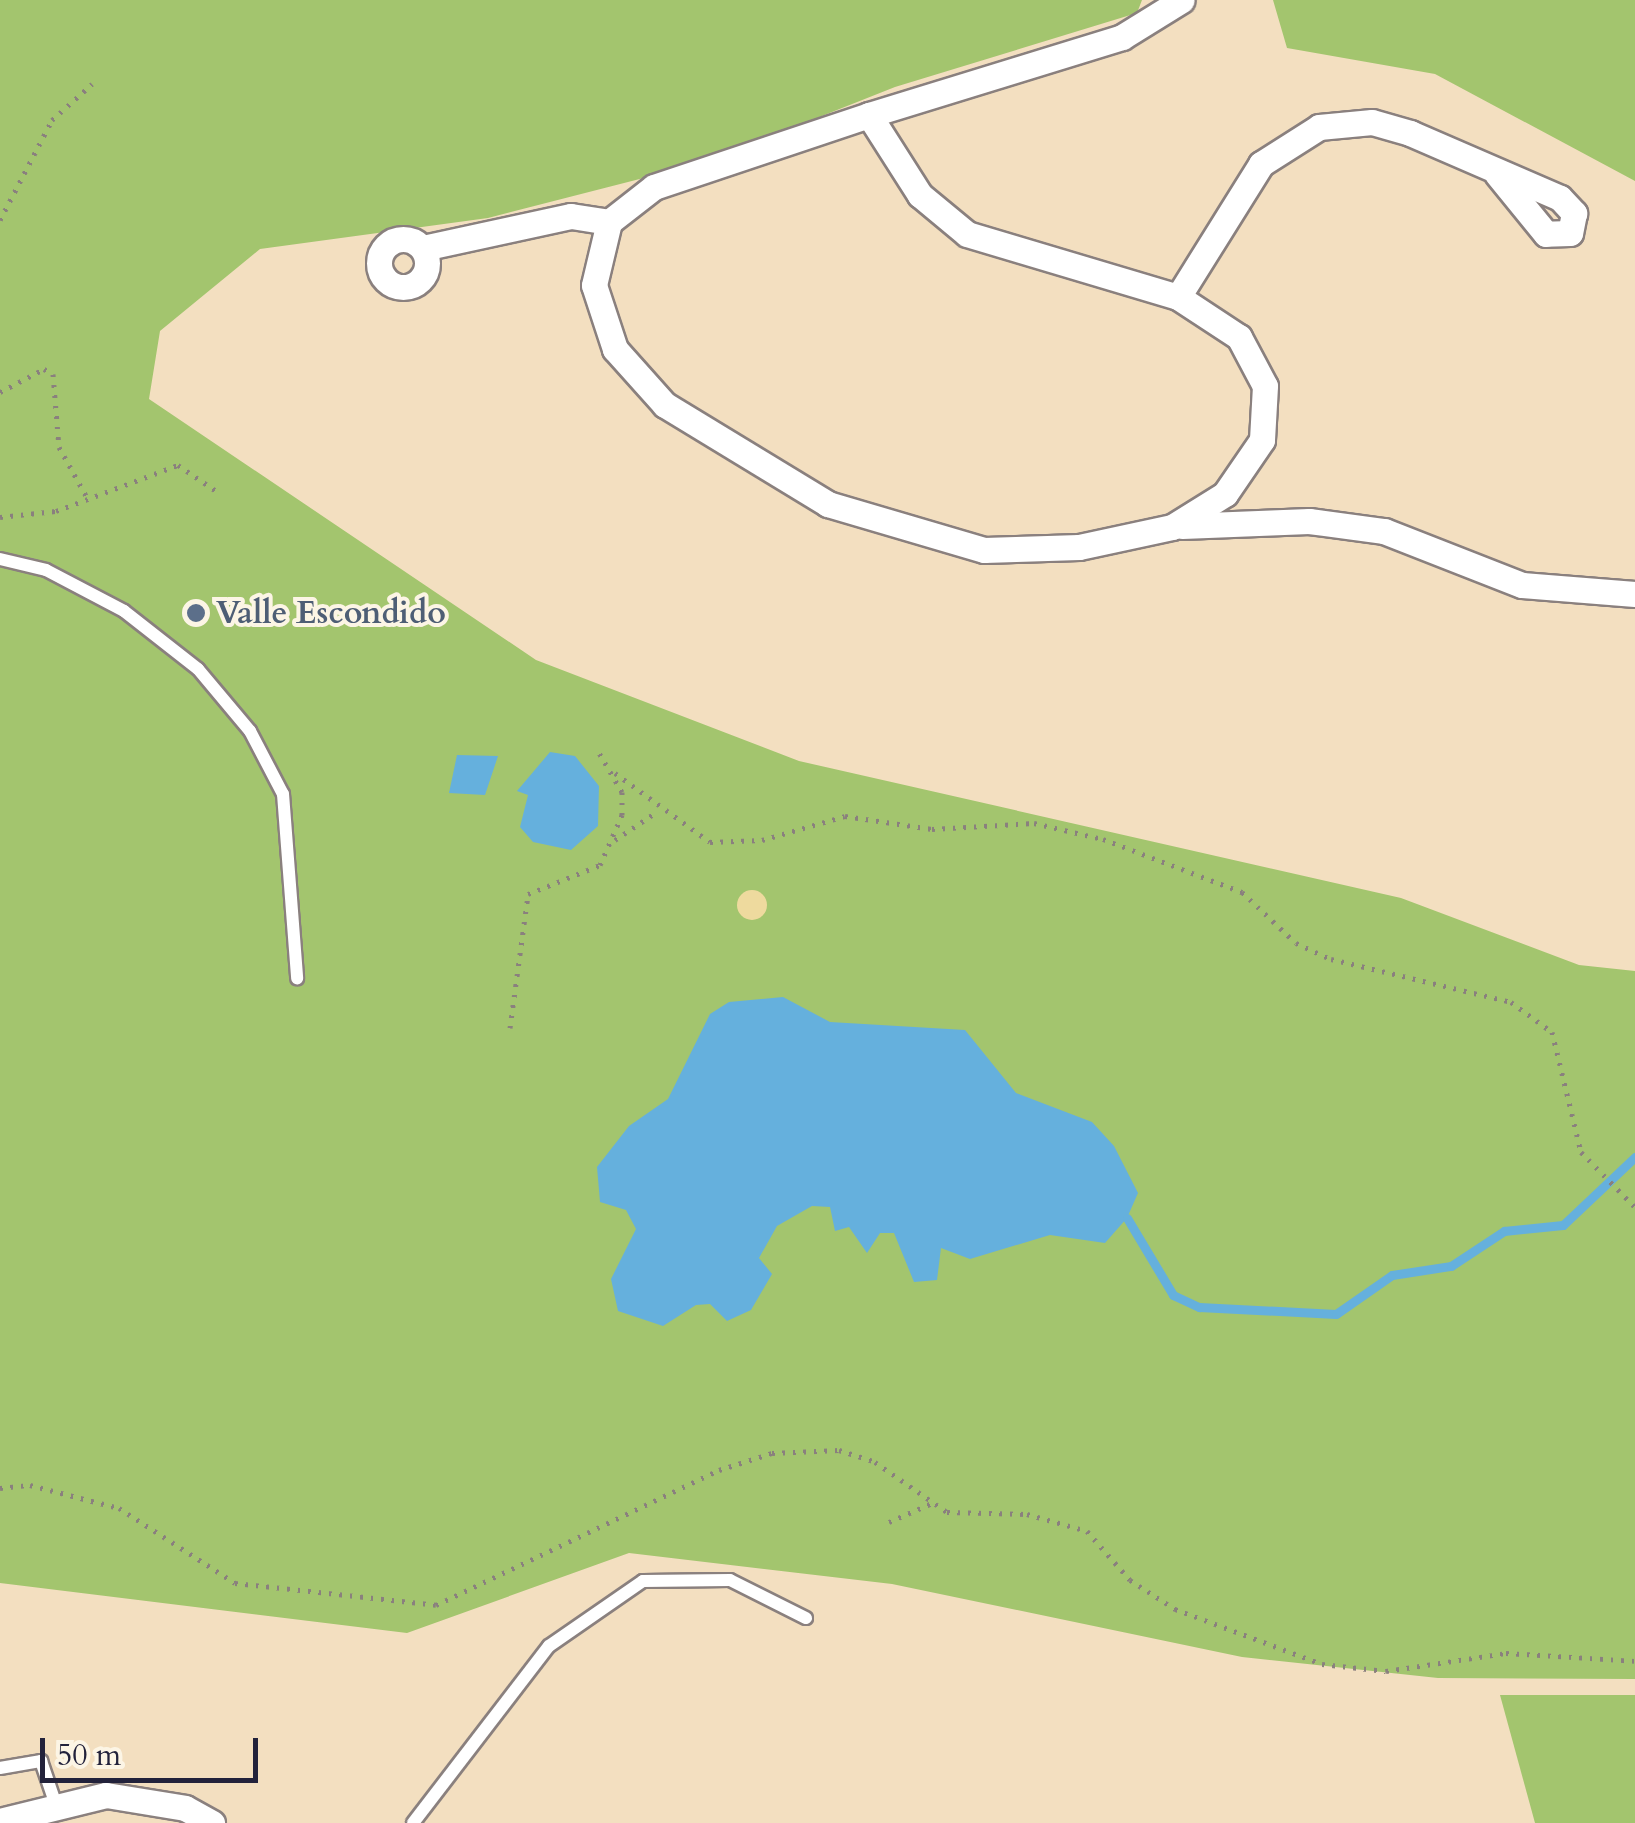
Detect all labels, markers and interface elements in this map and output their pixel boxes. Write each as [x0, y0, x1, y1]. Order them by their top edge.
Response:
place label: Valle Escondido [216, 594, 446, 632]
marker: Valle Escondido [185, 602, 207, 624]
scale bar [45, 1718, 262, 1780]
text: 50 m [57, 1735, 121, 1776]

